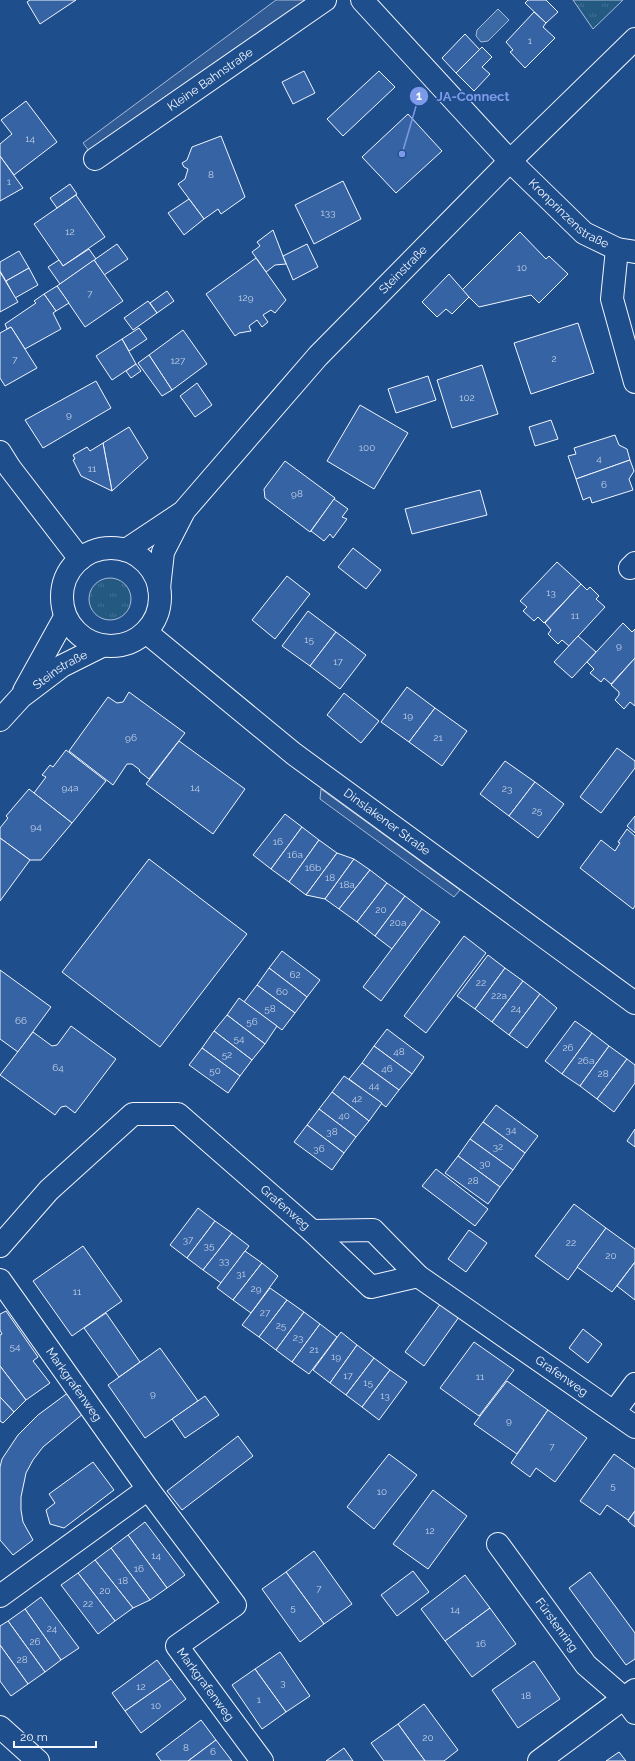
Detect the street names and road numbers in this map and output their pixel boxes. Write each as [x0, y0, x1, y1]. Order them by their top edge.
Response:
street label: Kleine Bahnstraße [165, 45, 255, 114]
street label: Kronprinzenstraße [526, 176, 611, 251]
street label: Steinstraße [376, 243, 430, 297]
street label: Steinstraße [30, 647, 90, 692]
street label: Dinslakener Straße [341, 786, 433, 858]
street label: Grafenweg [258, 1182, 313, 1233]
street label: Markgrafenweg [43, 1345, 105, 1424]
street label: Grafenweg [533, 1353, 591, 1399]
street label: Fürstenring [533, 1595, 581, 1654]
street label: Markgrafenweg [174, 1645, 237, 1724]

